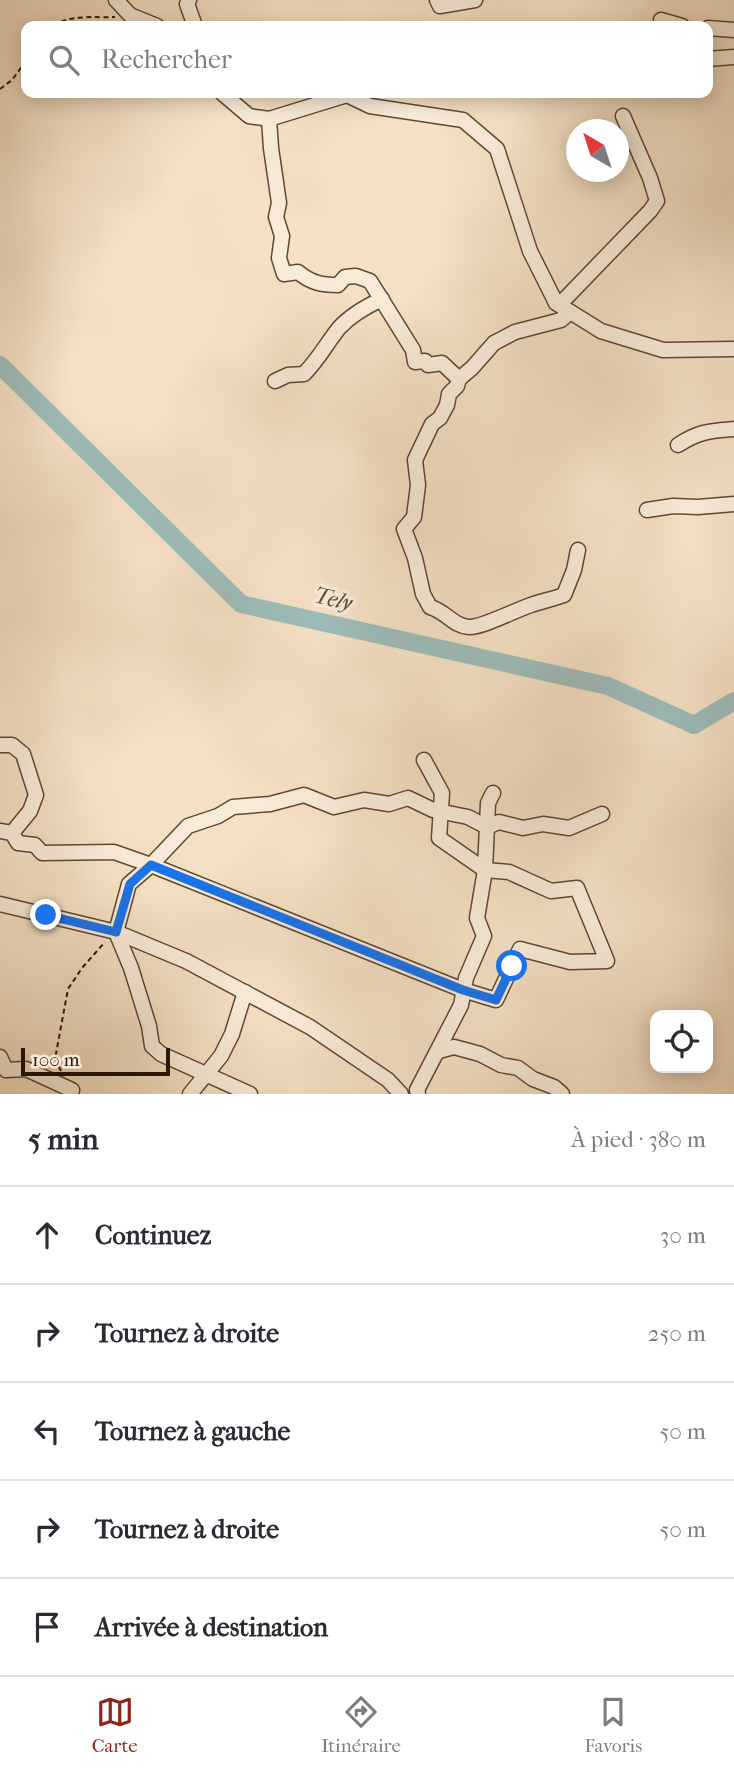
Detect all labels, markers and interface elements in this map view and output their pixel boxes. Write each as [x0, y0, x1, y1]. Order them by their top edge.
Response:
search box [21, 21, 713, 98]
icon: search [45, 41, 83, 79]
text: Rechercher [101, 44, 232, 75]
north arrow [566, 119, 629, 182]
water label: Tely [311, 581, 355, 617]
route end [30, 899, 61, 930]
route start [496, 950, 527, 981]
map controls [650, 1010, 713, 1073]
button: locate [650, 1010, 713, 1073]
scale bar [21, 1045, 170, 1077]
text: 100 m [32, 1049, 80, 1071]
text: 5 min [28, 1122, 99, 1157]
text: À pied · 380 m [571, 1126, 706, 1153]
icon: ahead [28, 1216, 66, 1254]
text: Continuez [95, 1220, 211, 1251]
text: 30 m [660, 1222, 706, 1249]
icon: right [28, 1314, 66, 1352]
text: Tournez à droite [95, 1318, 279, 1349]
text: 250 m [648, 1320, 706, 1347]
icon: left [28, 1412, 66, 1450]
text: Tournez à gauche [95, 1416, 290, 1447]
text: 50 m [659, 1418, 706, 1445]
icon: right [28, 1510, 66, 1548]
text: Tournez à droite [95, 1514, 279, 1545]
text: 50 m [659, 1516, 706, 1543]
icon: arrive [28, 1608, 66, 1646]
text: Arrivée à destination [95, 1612, 328, 1643]
tab: Carte [92, 1693, 138, 1757]
tab: Itinéraire [321, 1693, 401, 1757]
tab: Favoris [584, 1693, 642, 1757]

